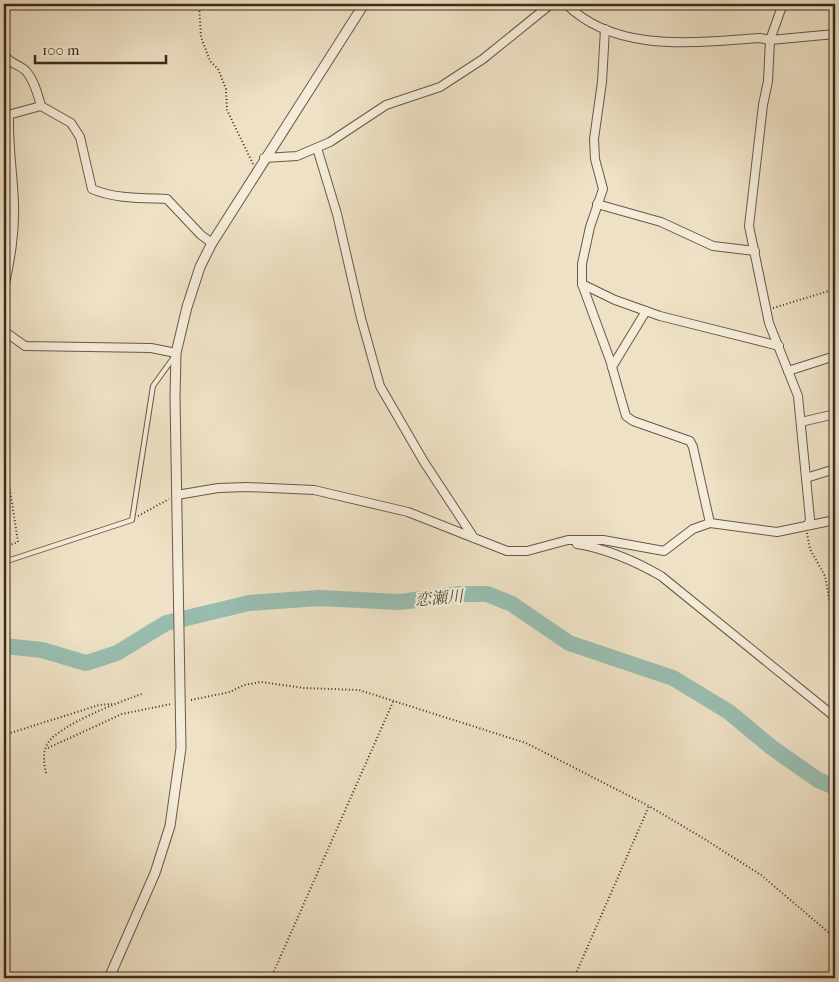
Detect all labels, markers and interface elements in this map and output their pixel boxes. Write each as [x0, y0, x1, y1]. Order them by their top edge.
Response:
scale bar [35, 32, 166, 64]
text: 100 m [42, 41, 80, 59]
water label: 恋瀬川 [414, 586, 466, 610]

